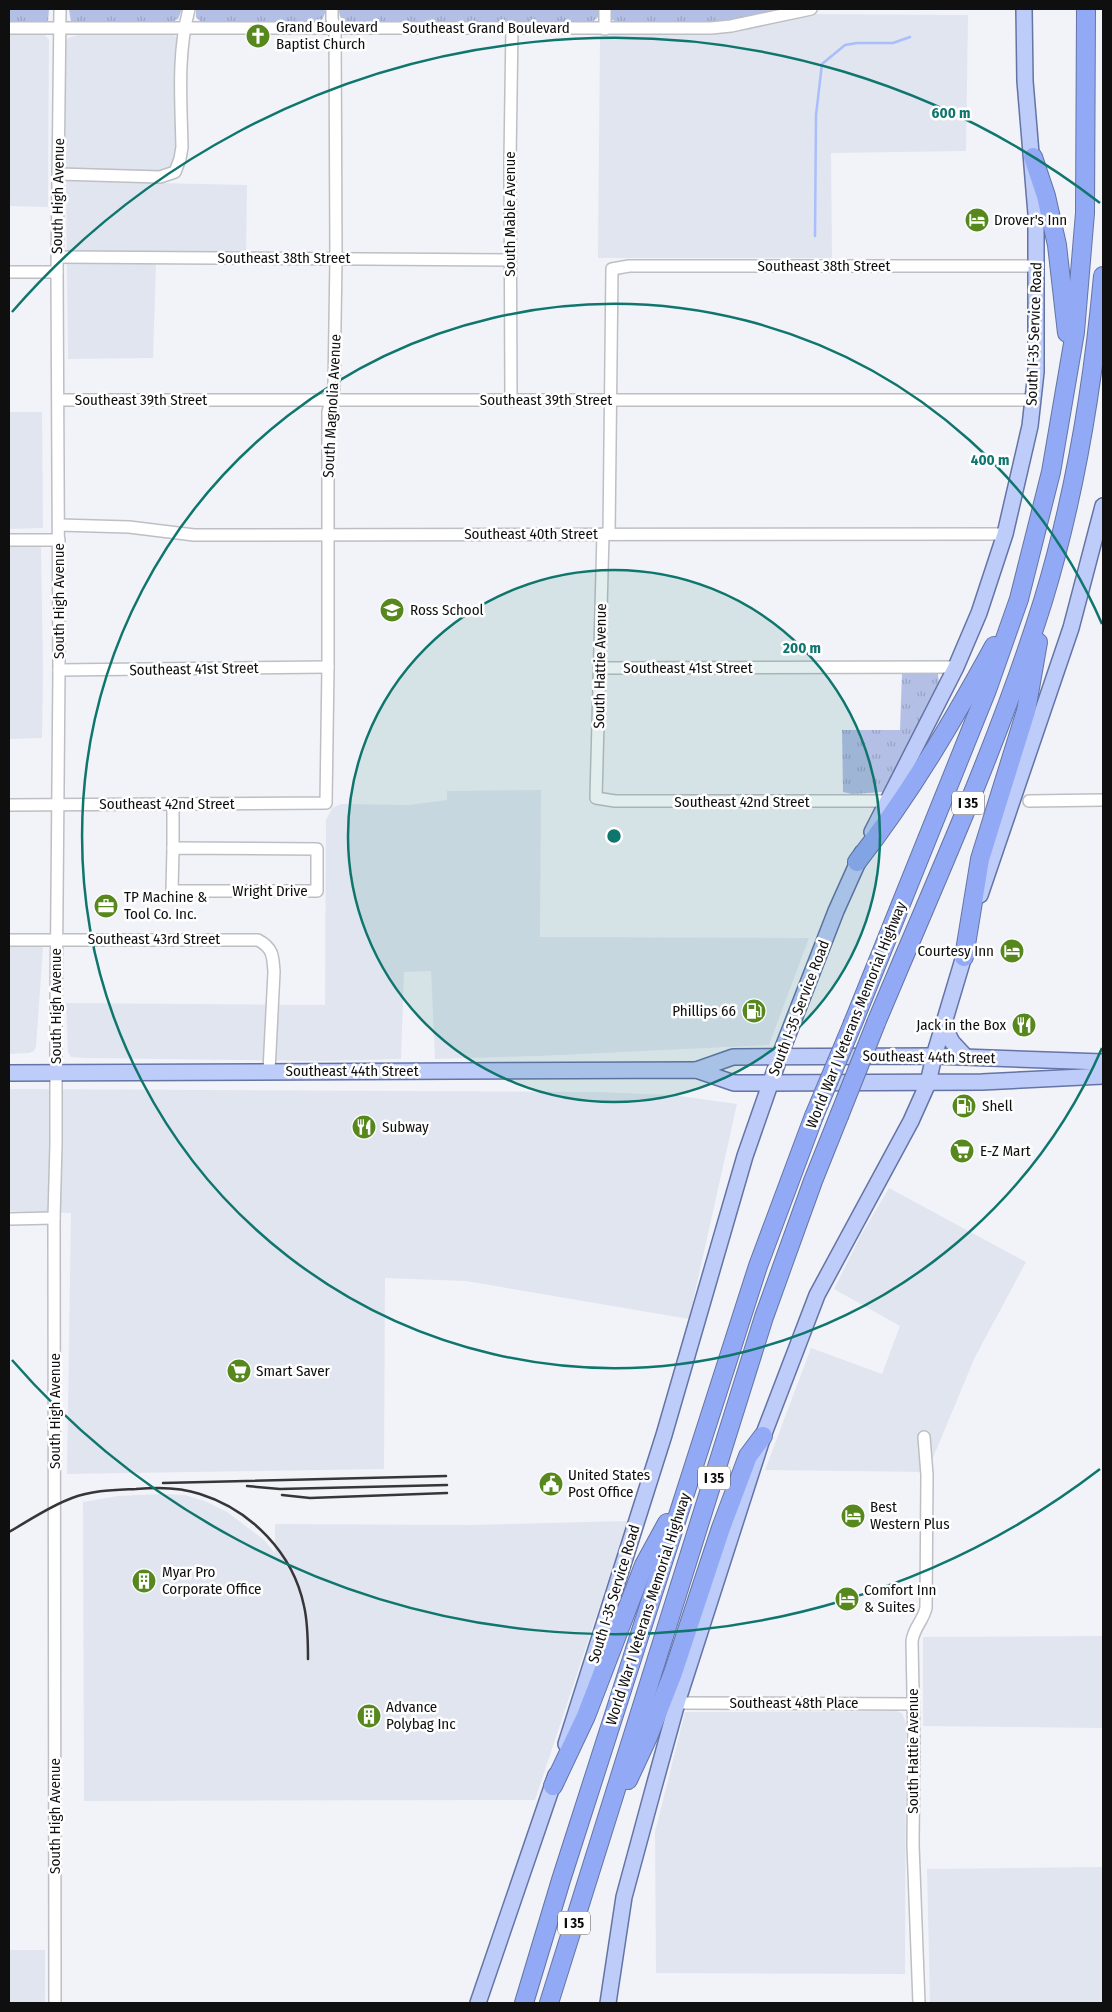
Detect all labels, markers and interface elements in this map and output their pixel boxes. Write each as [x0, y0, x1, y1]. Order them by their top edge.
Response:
place label: Grand Boulevard Baptist Church [276, 18, 378, 53]
street label: Southeast Grand Boulevard [402, 19, 570, 37]
church icon: Grand Boulevard Baptist Church [245, 23, 271, 49]
text: 600 m [932, 104, 970, 122]
street label: South High Avenue [48, 138, 68, 254]
street label: South Mable Avenue [501, 151, 519, 277]
hotel icon: Drover's Inn [964, 207, 990, 233]
place label: Drover's Inn [994, 211, 1067, 229]
street label: Southeast 38th Street [218, 249, 351, 267]
street label: Southeast 38th Street [758, 257, 891, 275]
street label: South I-35 Service Road [1022, 262, 1046, 406]
street label: South Magnolia Avenue [319, 334, 345, 478]
street label: Southeast 39th Street [75, 391, 207, 409]
street label: Southeast 39th Street [480, 391, 612, 409]
text: 400 m [971, 451, 1009, 469]
street label: Southeast 40th Street [464, 525, 598, 543]
street label: South High Avenue [50, 543, 68, 659]
school or university icon: Ross School [379, 597, 405, 623]
place label: Ross School [410, 601, 484, 619]
street label: South Hattie Avenue [590, 603, 610, 729]
text: 200 m [782, 639, 821, 657]
street label: Southeast 41st Street [129, 659, 259, 679]
street label: Southeast 41st Street [623, 659, 753, 677]
road number: I 35 [952, 791, 984, 814]
street label: Southeast 42nd Street [674, 793, 810, 811]
street label: Southeast 42nd Street [99, 795, 235, 813]
centre of rings [605, 827, 623, 845]
street label: Wright Drive [232, 882, 308, 900]
place label: TP Machine & Tool Co. Inc. [124, 888, 207, 923]
office icon: TP Machine & Tool Co. Inc. [93, 893, 119, 919]
street label: World War I Veterans Memorial Highway [802, 899, 910, 1131]
street label: Southeast 43rd Street [88, 930, 220, 948]
street label: South I-35 Service Road [765, 938, 833, 1078]
hotel icon: Courtesy Inn [999, 938, 1025, 964]
place label: Courtesy Inn [917, 942, 994, 960]
street label: South High Avenue [47, 948, 65, 1064]
fuel station icon: Phillips 66 [741, 998, 767, 1024]
place label: Phillips 66 [672, 1002, 736, 1020]
restaurant icon: Jack in the Box [1011, 1012, 1037, 1038]
place label: Jack in the Box [916, 1016, 1006, 1034]
street label: Southeast 44th Street [862, 1047, 996, 1067]
street label: Southeast 44th Street [285, 1062, 419, 1080]
fuel station icon: Shell [951, 1093, 977, 1119]
place label: Shell [982, 1097, 1013, 1115]
restaurant icon: Subway [351, 1114, 377, 1140]
place label: Subway [382, 1118, 429, 1136]
supermarket icon: E-Z Mart [949, 1138, 975, 1164]
place label: E-Z Mart [980, 1142, 1031, 1160]
street label: South High Avenue [46, 1353, 64, 1469]
supermarket icon: Smart Saver [226, 1358, 252, 1384]
place label: Smart Saver [256, 1362, 331, 1380]
place label: United States Post Office [568, 1466, 650, 1501]
road number: I 35 [698, 1466, 730, 1490]
public building icon: United States Post Office [538, 1471, 564, 1497]
street label: World War I Veterans Memorial Highway [602, 1490, 694, 1727]
place label: Best Western Plus [870, 1498, 950, 1533]
hotel icon: Best Western Plus [840, 1503, 866, 1529]
street label: South I-35 Service Road [584, 1523, 644, 1665]
place label: Myar Pro Corporate Office [162, 1563, 261, 1598]
building icon: Myar Pro Corporate Office [131, 1568, 157, 1594]
place label: Comfort Inn & Suites [864, 1581, 936, 1616]
hotel icon: Comfort Inn & Suites [834, 1586, 860, 1612]
street label: South Hattie Avenue [904, 1688, 922, 1814]
street label: Southeast 48th Place [730, 1694, 858, 1712]
place label: Advance Polybag Inc [386, 1698, 456, 1733]
building icon: Advance Polybag Inc [356, 1703, 382, 1729]
street label: South High Avenue [46, 1758, 64, 1874]
road number: I 35 [558, 1912, 590, 1935]

